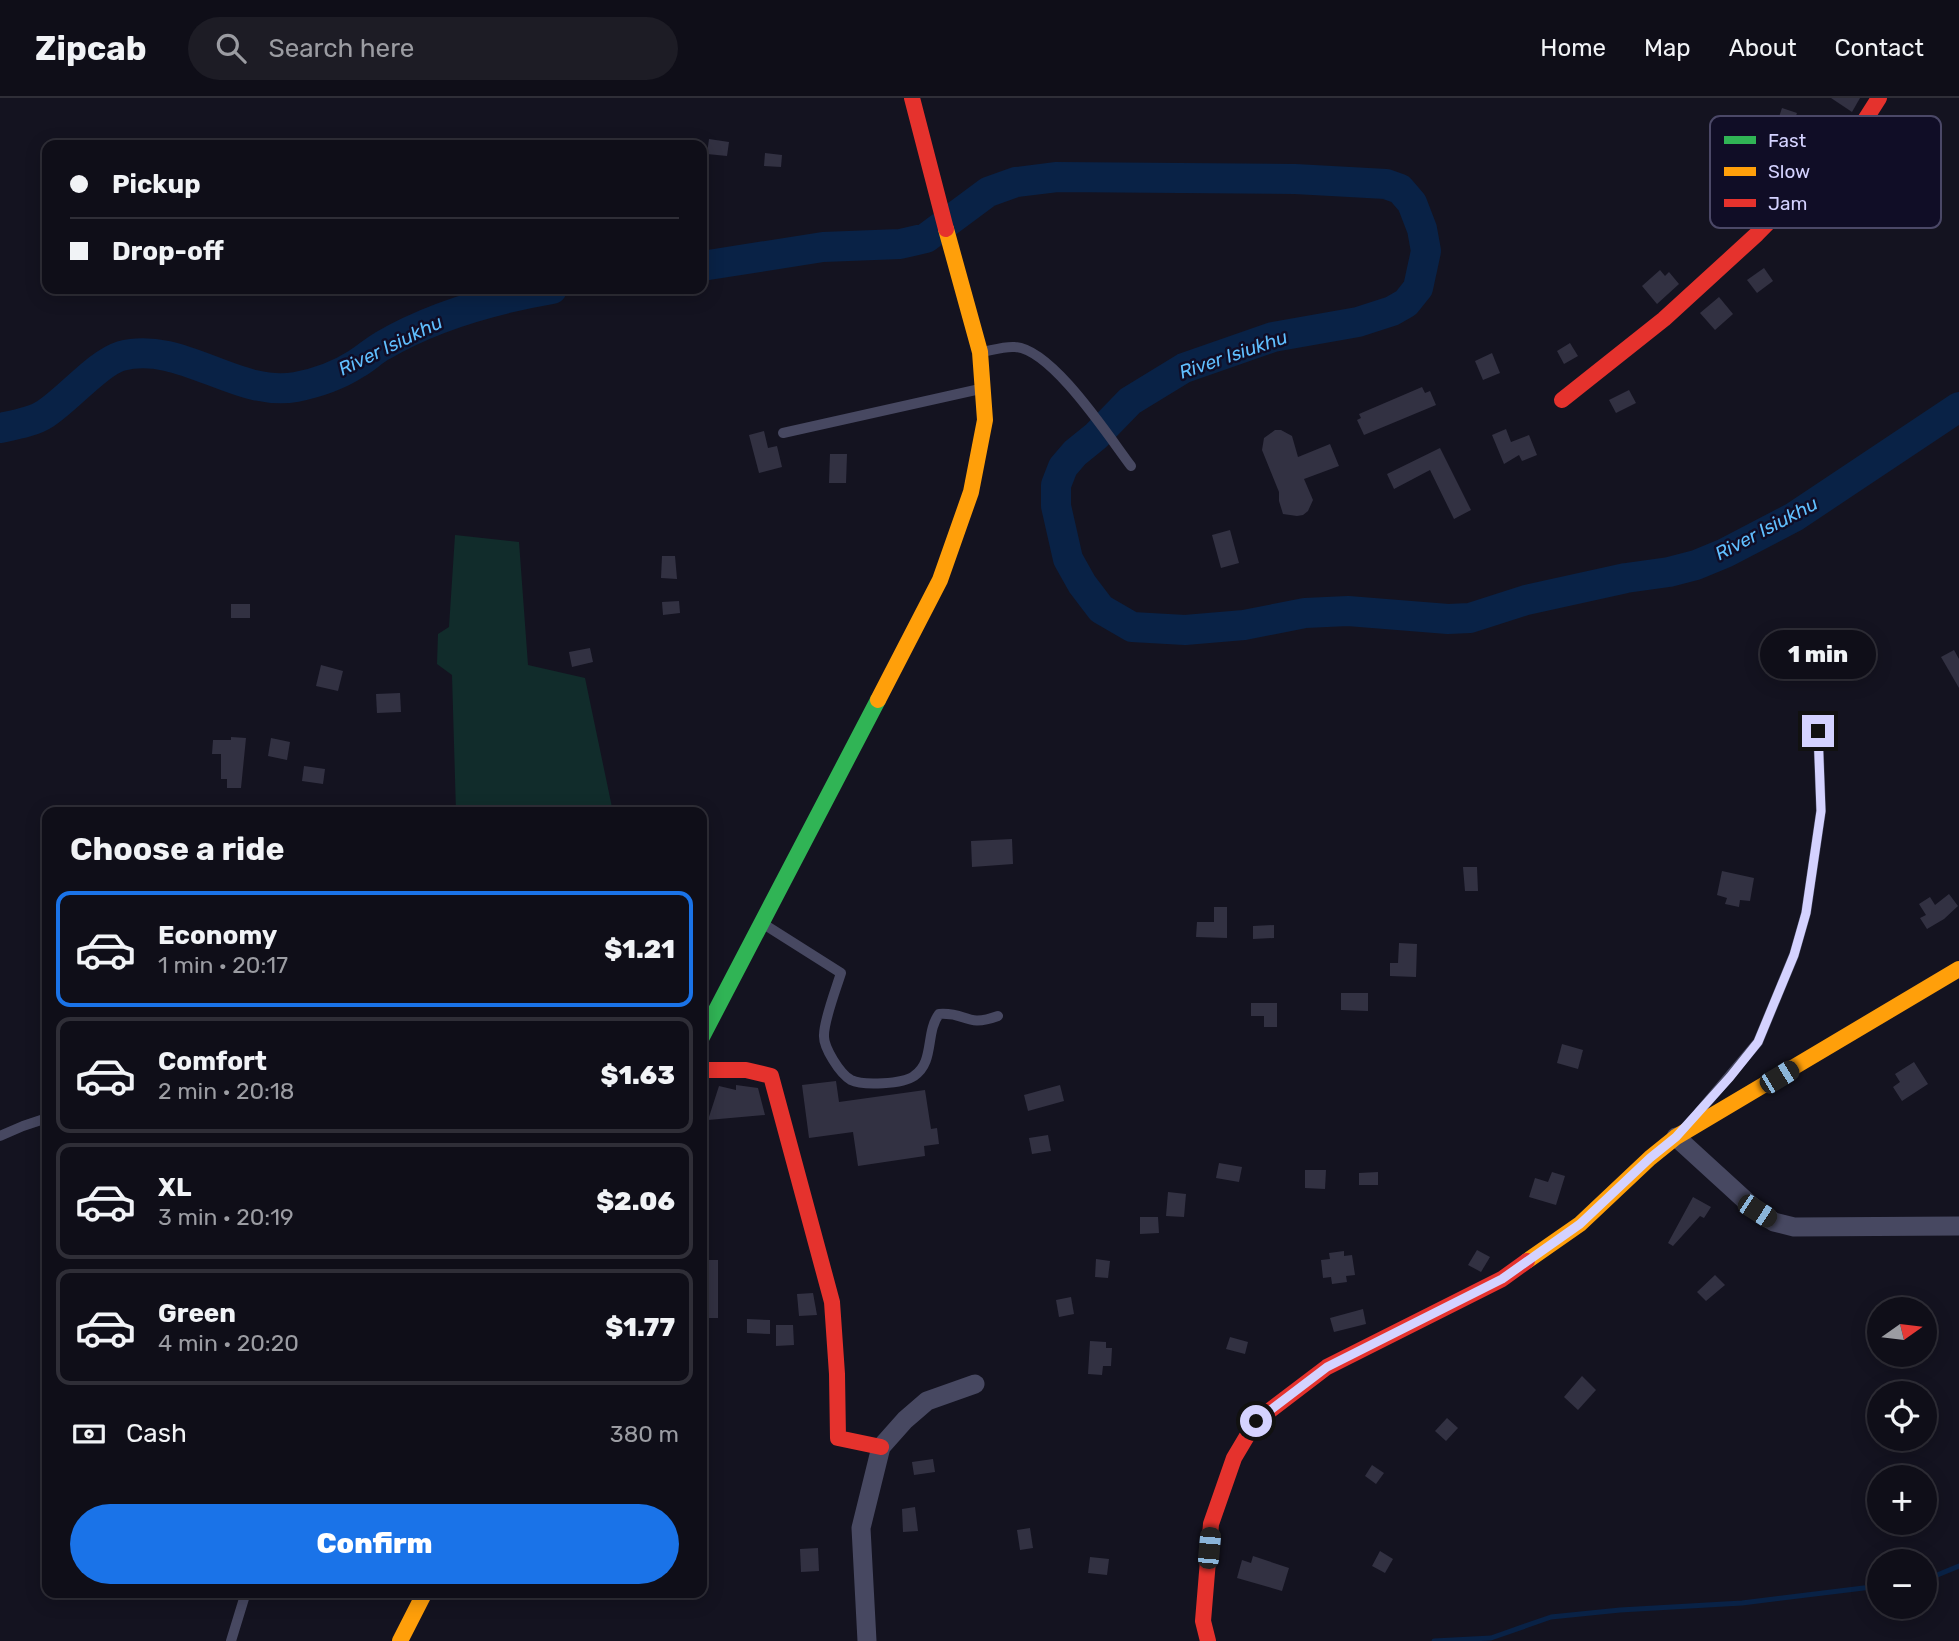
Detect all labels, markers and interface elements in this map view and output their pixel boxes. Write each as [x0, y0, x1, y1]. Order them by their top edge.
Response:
search box [188, 17, 678, 80]
text: Zipcab [35, 29, 146, 68]
icon: search [212, 29, 250, 67]
text: Search here [268, 33, 414, 64]
text: Home [1540, 34, 1606, 62]
text: Map [1644, 34, 1691, 62]
text: About [1729, 34, 1797, 62]
text: Contact [1835, 34, 1924, 62]
legend [1710, 116, 1941, 228]
text: Fast [1768, 129, 1807, 152]
text: Slow [1768, 160, 1810, 183]
text: Pickup [112, 169, 201, 200]
text: Jam [1768, 192, 1807, 215]
text: Drop-off [112, 236, 224, 267]
water label: River Isiukhu [334, 310, 446, 381]
water label: River Isiukhu [1176, 325, 1290, 384]
water label: River Isiukhu [1711, 492, 1822, 565]
callout: 1 min [1760, 630, 1876, 678]
text: 1 min [1788, 640, 1848, 668]
route end [1802, 715, 1834, 747]
text: Choose a ride [70, 830, 284, 868]
icon: car [74, 918, 137, 981]
text: Economy [158, 920, 277, 951]
text: $1.21 [604, 934, 675, 965]
text: 1 min · 20:17 [158, 951, 288, 979]
icon: car [74, 1044, 137, 1107]
text: Comfort [158, 1046, 267, 1077]
car [1756, 1057, 1803, 1097]
text: $1.63 [600, 1060, 675, 1091]
text: 2 min · 20:18 [158, 1077, 294, 1105]
icon: car [74, 1170, 137, 1233]
text: XL [158, 1172, 191, 1203]
text: $2.06 [596, 1186, 675, 1217]
car [1734, 1191, 1781, 1231]
text: 3 min · 20:19 [158, 1203, 294, 1231]
icon: car [74, 1296, 137, 1359]
north arrow [1867, 1297, 1937, 1367]
map controls [1867, 1297, 1937, 1619]
text: Green [158, 1298, 236, 1329]
text: $1.77 [605, 1312, 675, 1343]
text: 4 min · 20:20 [158, 1329, 299, 1357]
button: locate [1867, 1381, 1937, 1451]
route start [1240, 1405, 1272, 1437]
icon: cash [70, 1415, 108, 1453]
text: Cash [126, 1418, 187, 1449]
text: 380 m [610, 1420, 679, 1448]
button: + [1867, 1465, 1937, 1535]
button: Confirm [70, 1504, 679, 1584]
car [1197, 1526, 1222, 1570]
button: − [1867, 1549, 1937, 1619]

